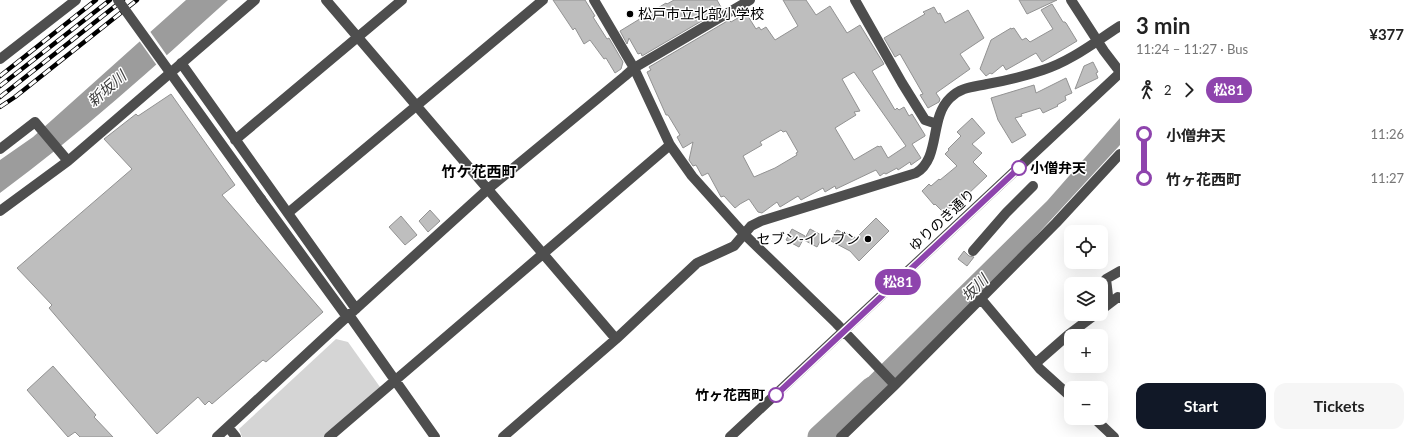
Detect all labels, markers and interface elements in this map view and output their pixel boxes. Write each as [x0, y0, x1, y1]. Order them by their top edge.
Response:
place label: 松戸市立北部小学校 [638, 5, 764, 22]
marker: 松戸市立北部小学校 [625, 9, 635, 19]
text: 3 min [1136, 12, 1191, 39]
text: ¥377 [1369, 25, 1404, 43]
text: 11:24 – 11:27 · Bus [1136, 41, 1248, 57]
water label: 新坂川 [83, 65, 131, 110]
icon: walk [1136, 79, 1158, 101]
icon: forward [1178, 79, 1200, 101]
text: 松81 [1214, 81, 1244, 98]
text: 2 [1164, 82, 1172, 98]
text: 小僧弁天 [1166, 126, 1226, 144]
text: 11:26 [1371, 126, 1404, 142]
place label: 小僧弁天 [1030, 159, 1086, 176]
marker: 小僧弁天 [1011, 160, 1027, 176]
district label: 竹ケ花西町 [441, 162, 517, 180]
text: 竹ヶ花西町 [1166, 170, 1241, 188]
text: 11:27 [1371, 170, 1404, 186]
street label: ゆりのき通り [905, 185, 978, 254]
map controls [1064, 225, 1108, 425]
button: locate [1064, 225, 1108, 269]
place label: セブン-イレブン [757, 230, 860, 247]
marker: セブン-イレブン [863, 234, 873, 244]
line badge: 松81 [875, 269, 921, 295]
water label: 坂川 [957, 269, 993, 304]
text: 松81 [883, 273, 913, 290]
button: layers [1064, 277, 1108, 321]
button: + [1064, 329, 1108, 373]
button: − [1064, 381, 1108, 425]
button: Start [1136, 383, 1266, 429]
button: Tickets [1274, 383, 1404, 429]
place label: 竹ヶ花西町 [695, 386, 765, 403]
marker: 竹ヶ花西町 [768, 387, 784, 403]

